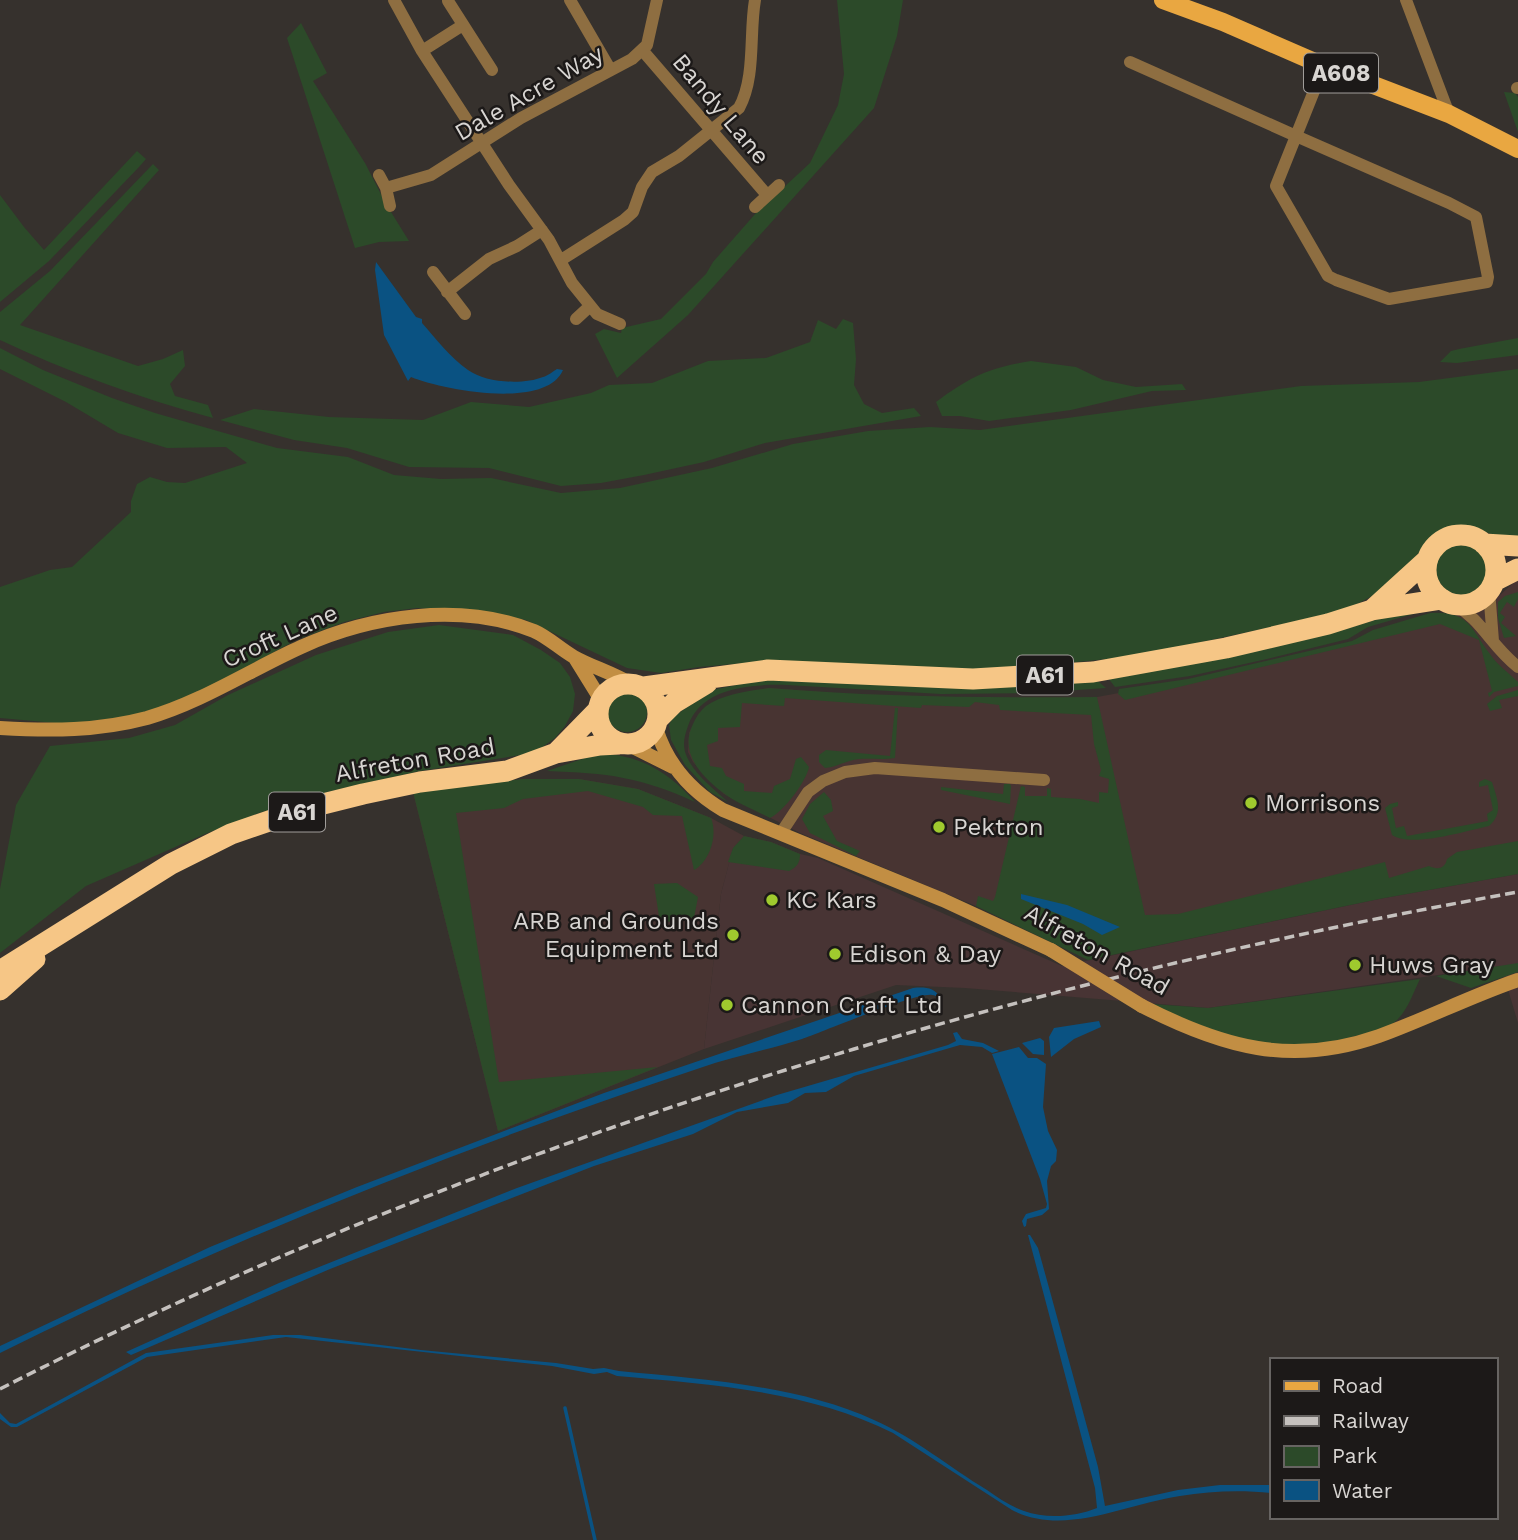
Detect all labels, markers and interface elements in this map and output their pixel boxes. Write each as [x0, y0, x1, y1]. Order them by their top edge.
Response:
street label: Dale Acre Way [450, 39, 609, 147]
street label: Bandy Lane [667, 48, 775, 170]
road number: A608 [1304, 54, 1378, 92]
street label: Croft Lane [218, 598, 342, 674]
road number: A61 [1017, 656, 1073, 694]
street label: Alfreton Road [333, 732, 497, 788]
place label: Morrisons [1265, 789, 1380, 817]
road number: A61 [269, 792, 325, 832]
marker: Morrisons [1243, 795, 1259, 811]
place label: Pektron [953, 813, 1044, 841]
marker: Pektron [931, 819, 947, 835]
place label: KC Kars [786, 886, 877, 914]
marker: KC Kars [764, 892, 780, 908]
street label: Alfreton Road [1020, 899, 1174, 1001]
place label: ARB and Grounds Equipment Ltd [513, 907, 719, 963]
marker: ARB and Grounds Equipment Ltd [725, 927, 741, 943]
place label: Edison & Day [849, 940, 1002, 968]
marker: Edison & Day [827, 946, 843, 962]
place label: Huws Gray [1369, 951, 1495, 979]
marker: Huws Gray [1347, 957, 1363, 973]
place label: Cannon Craft Ltd [741, 991, 942, 1019]
marker: Cannon Craft Ltd [719, 997, 735, 1013]
legend [1270, 1358, 1497, 1519]
text: Road [1332, 1373, 1383, 1398]
text: Railway [1332, 1408, 1409, 1433]
text: Park [1332, 1443, 1377, 1468]
text: Water [1332, 1478, 1393, 1503]

